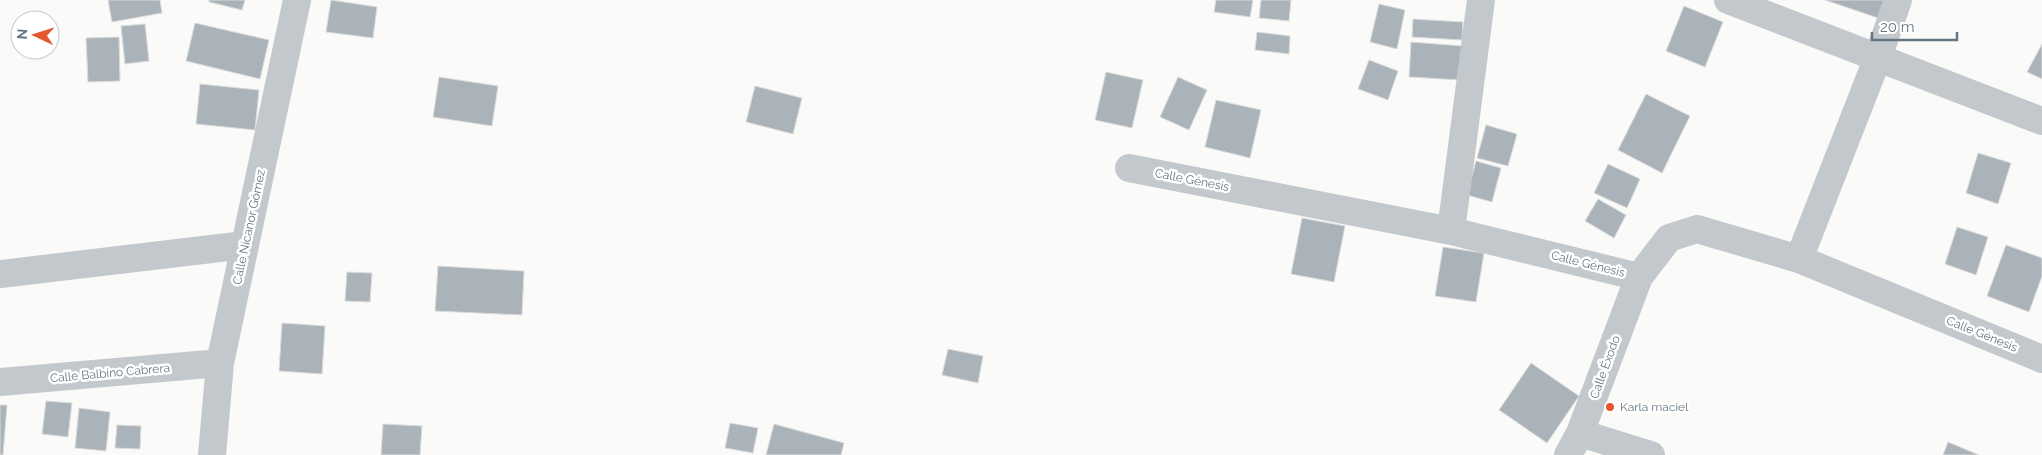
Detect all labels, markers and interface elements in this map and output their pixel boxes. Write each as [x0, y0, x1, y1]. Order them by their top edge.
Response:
north arrow [10, 10, 60, 60]
scale bar [1872, 10, 1957, 42]
text: 20 m [1880, 18, 1915, 36]
text: N [14, 28, 30, 40]
street label: Calle Génesis [1154, 166, 1230, 194]
street label: Calle Nicanor Gómez [230, 168, 268, 286]
street label: Calle Génesis [1550, 248, 1626, 280]
street label: Calle Génesis [1944, 313, 2020, 355]
street label: Calle Éxodo [1587, 333, 1623, 401]
street label: Calle Balbino Cabrera [49, 361, 171, 385]
place label: Karla maciel [1620, 400, 1689, 414]
marker: Karla maciel [1604, 401, 1616, 413]

